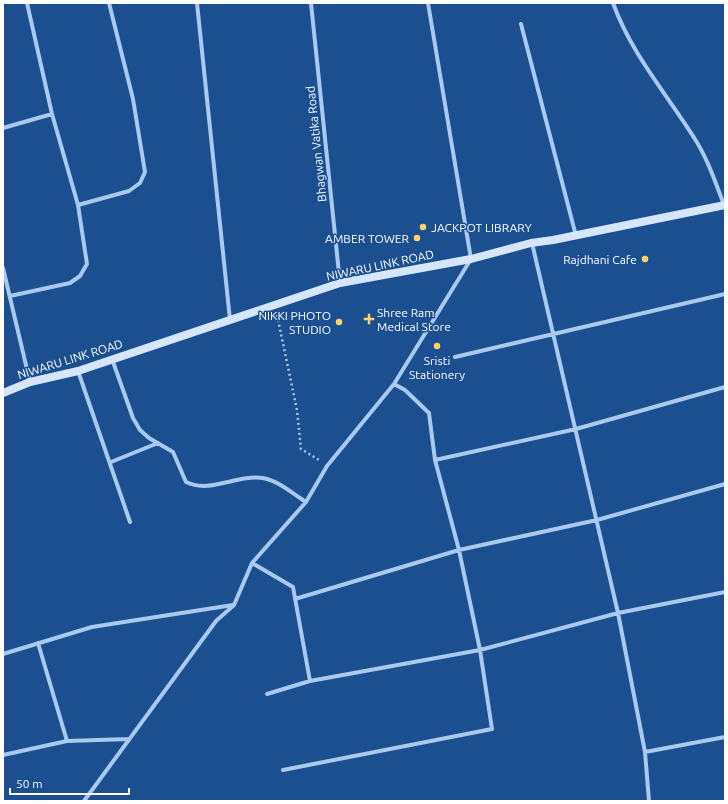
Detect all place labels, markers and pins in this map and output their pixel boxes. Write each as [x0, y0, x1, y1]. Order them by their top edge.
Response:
place label: JACKPOT LIBRARY [431, 221, 532, 234]
marker: JACKPOT LIBRARY [418, 222, 428, 232]
place label: AMBER TOWER [325, 232, 409, 245]
marker: AMBER TOWER [412, 233, 422, 243]
place label: Rajdhani Cafe [563, 253, 637, 266]
marker: Rajdhani Cafe [640, 254, 650, 264]
place label: Shree Ram Medical Store [377, 306, 451, 333]
place label: NIKKI PHOTO STUDIO [258, 309, 331, 336]
marker: Shree Ram Medical Store [364, 314, 374, 324]
marker: NIKKI PHOTO STUDIO [334, 317, 344, 327]
marker: Sristi Stationery [432, 341, 442, 351]
place label: Sristi Stationery [409, 354, 465, 381]

